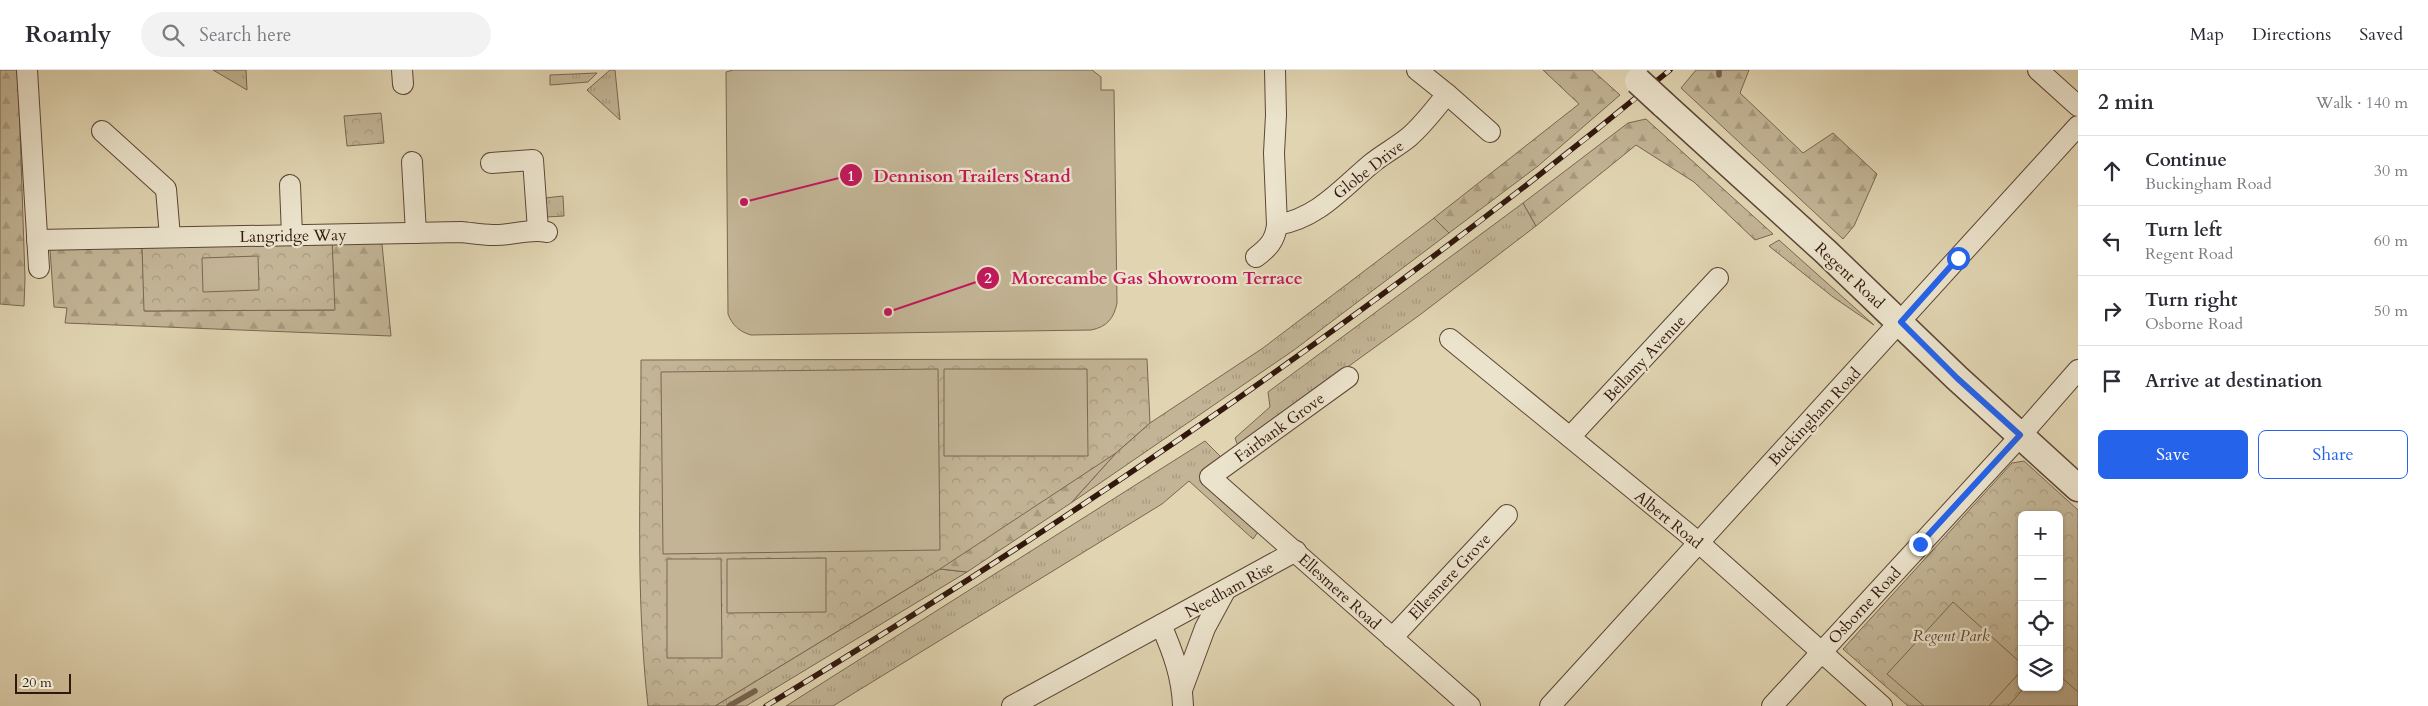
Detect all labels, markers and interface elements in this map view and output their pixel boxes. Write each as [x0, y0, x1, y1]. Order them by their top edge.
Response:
search box [141, 12, 491, 57]
text: Roamly [25, 18, 111, 51]
icon: search [159, 21, 187, 49]
text: Search here [199, 22, 291, 48]
text: Map [2190, 22, 2224, 47]
text: Directions [2252, 22, 2331, 47]
text: Saved [2359, 22, 2403, 47]
text: 2 min [2098, 88, 2154, 117]
text: Walk · 140 m [2316, 92, 2408, 114]
street label: Globe Drive [1329, 135, 1409, 204]
text: Continue [2145, 147, 2227, 173]
icon: ahead [2098, 157, 2126, 185]
callout: Dennison Trailers Stand [839, 159, 1081, 192]
text: 30 m [2374, 160, 2408, 182]
text: Dennison Trailers Stand [873, 164, 1071, 189]
text: 1 [847, 166, 855, 186]
text: Buckingham Road [2145, 173, 2272, 195]
text: Turn left [2145, 217, 2222, 243]
street label: Langridge Way [239, 224, 347, 248]
icon: left [2098, 227, 2126, 255]
text: 60 m [2374, 230, 2408, 252]
street label: Regent Road [1810, 238, 1889, 314]
text: Regent Road [2145, 243, 2233, 265]
route start [1947, 247, 1970, 270]
callout: Morecambe Gas Showroom Terrace [976, 262, 1312, 295]
text: Morecambe Gas Showroom Terrace [1011, 266, 1303, 291]
text: 2 [984, 268, 992, 288]
text: Turn right [2145, 287, 2237, 313]
icon: right [2098, 297, 2126, 325]
text: 50 m [2374, 300, 2408, 322]
street label: Bellamy Avenue [1599, 310, 1691, 407]
text: Osborne Road [2145, 313, 2243, 335]
street label: Buckingham Road [1763, 362, 1866, 471]
icon: arrive [2098, 367, 2126, 395]
text: Arrive at destination [2145, 368, 2322, 394]
street label: Fairbank Grove [1230, 388, 1329, 468]
button: Save [2098, 430, 2248, 479]
button: Share [2258, 430, 2408, 479]
street label: Albert Road [1630, 486, 1707, 554]
map controls [2018, 511, 2063, 691]
button: + [2018, 511, 2063, 556]
street label: Ellesmere Grove [1404, 528, 1496, 625]
route end [1909, 533, 1932, 556]
street label: Ellesmere Road [1293, 549, 1386, 635]
street label: Needham Rise [1181, 556, 1278, 623]
button: − [2018, 556, 2063, 601]
street label: Osborne Road [1823, 562, 1907, 649]
button: locate [2018, 601, 2063, 646]
park label: Regent Park [1912, 625, 1990, 647]
button: layers [2018, 646, 2063, 691]
scale bar [15, 671, 71, 694]
text: 20 m [22, 673, 52, 692]

